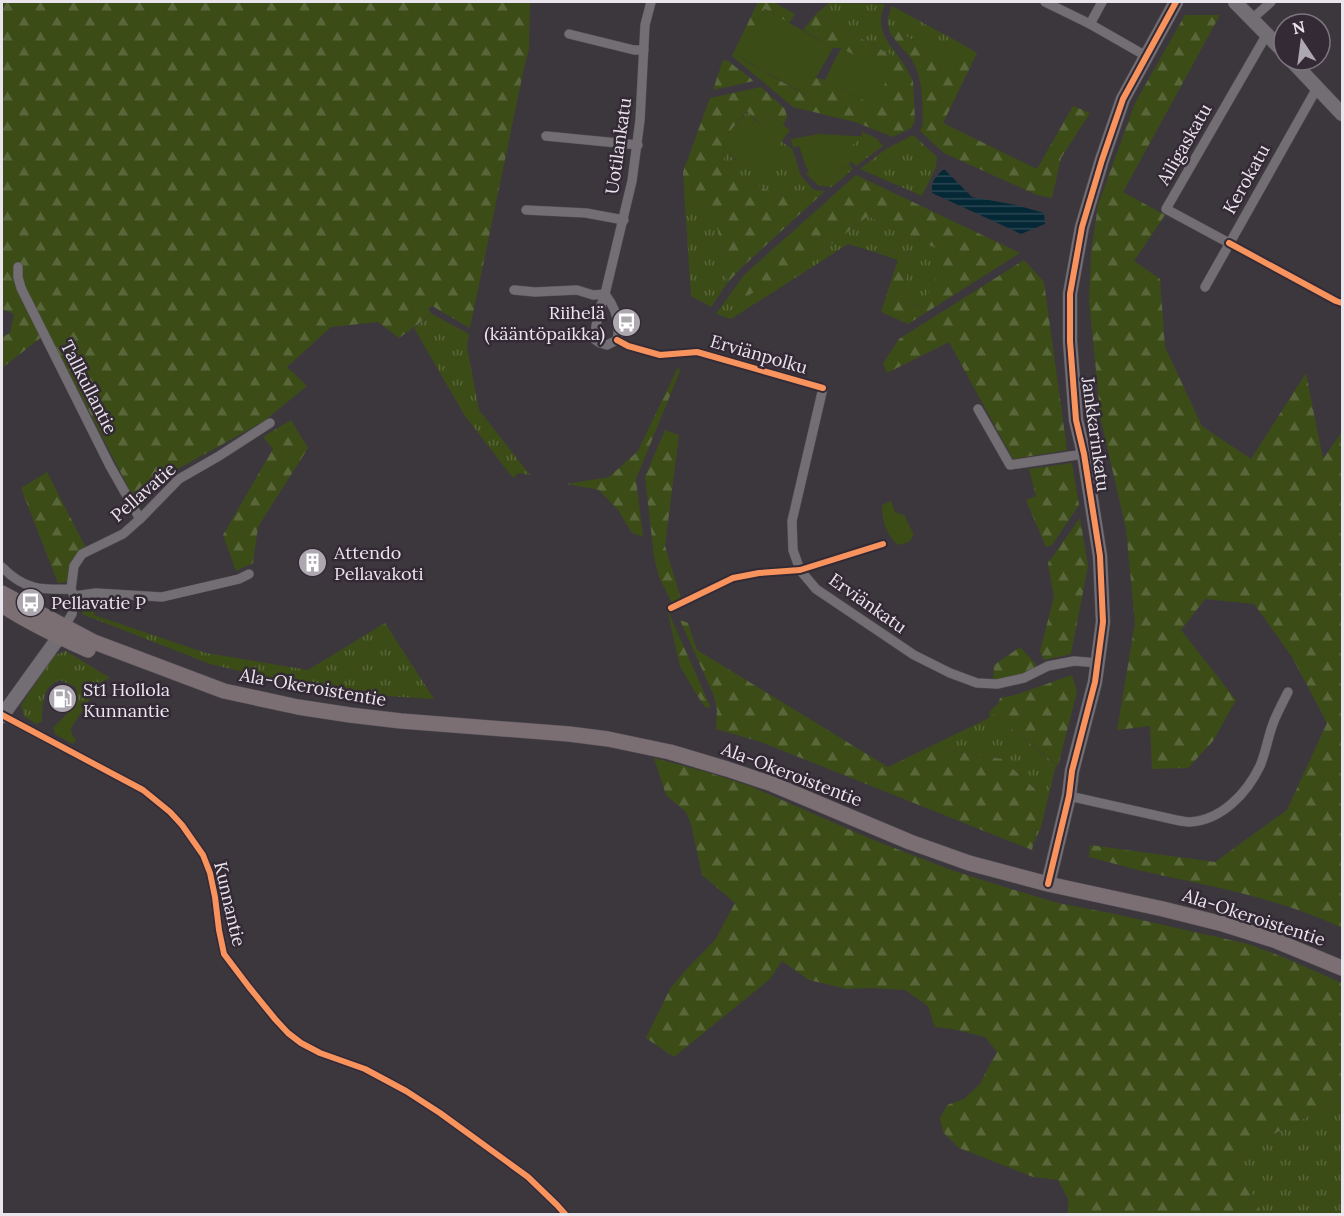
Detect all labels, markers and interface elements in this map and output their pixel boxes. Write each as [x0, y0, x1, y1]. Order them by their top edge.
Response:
north arrow [1272, 12, 1332, 72]
text: N [1290, 16, 1307, 39]
street label: Uotilankatu [600, 96, 636, 196]
street label: Ailigaskatu [1151, 99, 1217, 190]
street label: Kerokatu [1217, 140, 1275, 218]
place label: Riihelä (kääntöpaikka) [484, 301, 605, 345]
bus stop icon: Riihelä (kääntöpaikka) [610, 306, 642, 338]
street label: Erviänpolku [708, 329, 811, 379]
street label: Tallkullantie [56, 336, 123, 438]
street label: Jankkarinkatu [1076, 374, 1115, 493]
street label: Pellavatie [106, 457, 181, 527]
place label: Attendo Pellavakoti [333, 541, 424, 585]
building icon: Attendo Pellavakoti [297, 546, 329, 578]
street label: Erviänkatu [825, 568, 912, 638]
bus stop icon: Pellavatie P [14, 586, 46, 618]
place label: Pellavatie P [51, 591, 146, 614]
street label: Ala-Okeroistentie [237, 663, 388, 711]
place label: St1 Hollola Kunnantie [83, 678, 170, 722]
fuel station icon: St1 Hollola Kunnantie [46, 683, 78, 715]
street label: Ala-Okeroistentie [718, 736, 866, 811]
street label: Kunnantie [209, 859, 251, 949]
street label: Ala-Okeroistentie [1179, 883, 1328, 951]

